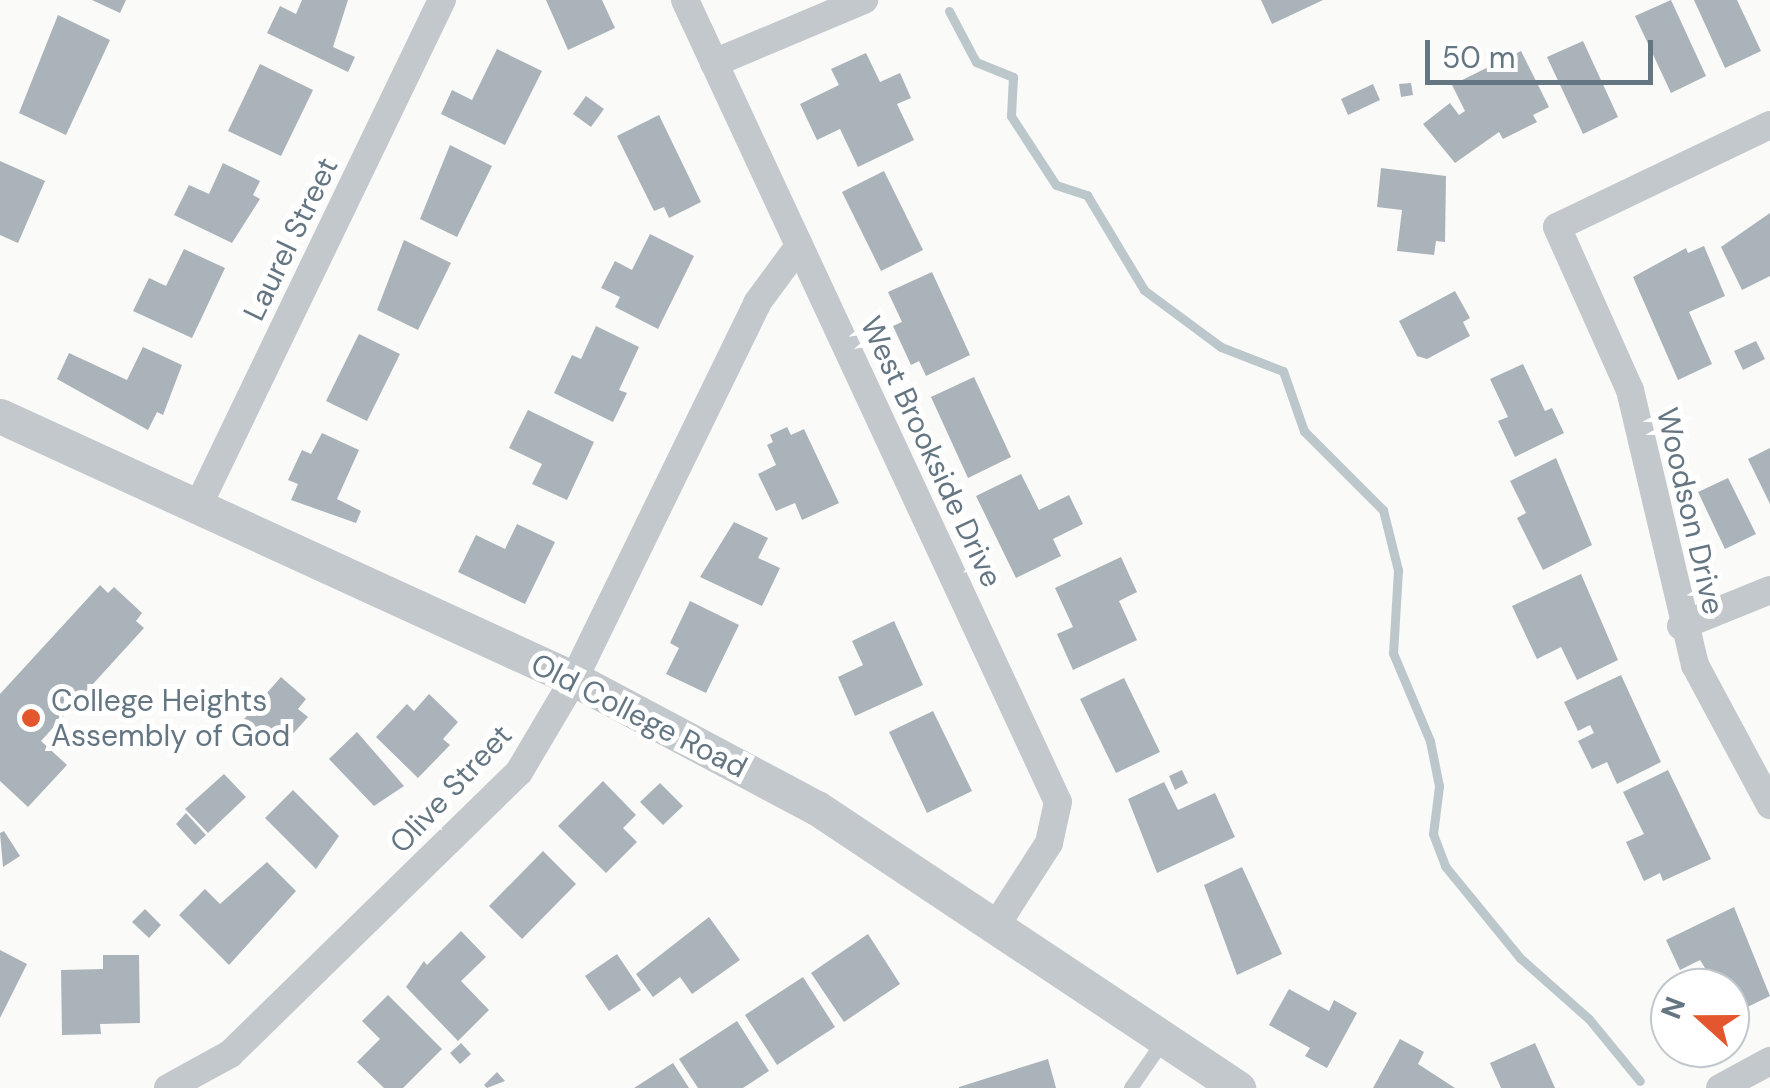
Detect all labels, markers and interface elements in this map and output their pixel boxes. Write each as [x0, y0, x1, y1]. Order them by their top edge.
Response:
scale bar [1430, 20, 1658, 82]
text: 50 m [1442, 38, 1516, 77]
street label: Laurel Street [236, 152, 346, 326]
street label: West Brookside Drive [853, 311, 1009, 593]
street label: Woodson Drive [1649, 404, 1731, 618]
street label: Old College Road [525, 646, 753, 786]
place label: College Heights Assembly of God [51, 683, 290, 754]
marker: College Heights Assembly of God [20, 707, 42, 729]
street label: Olive Street [383, 717, 519, 861]
north arrow [1650, 968, 1750, 1068]
text: N [1652, 992, 1694, 1024]

